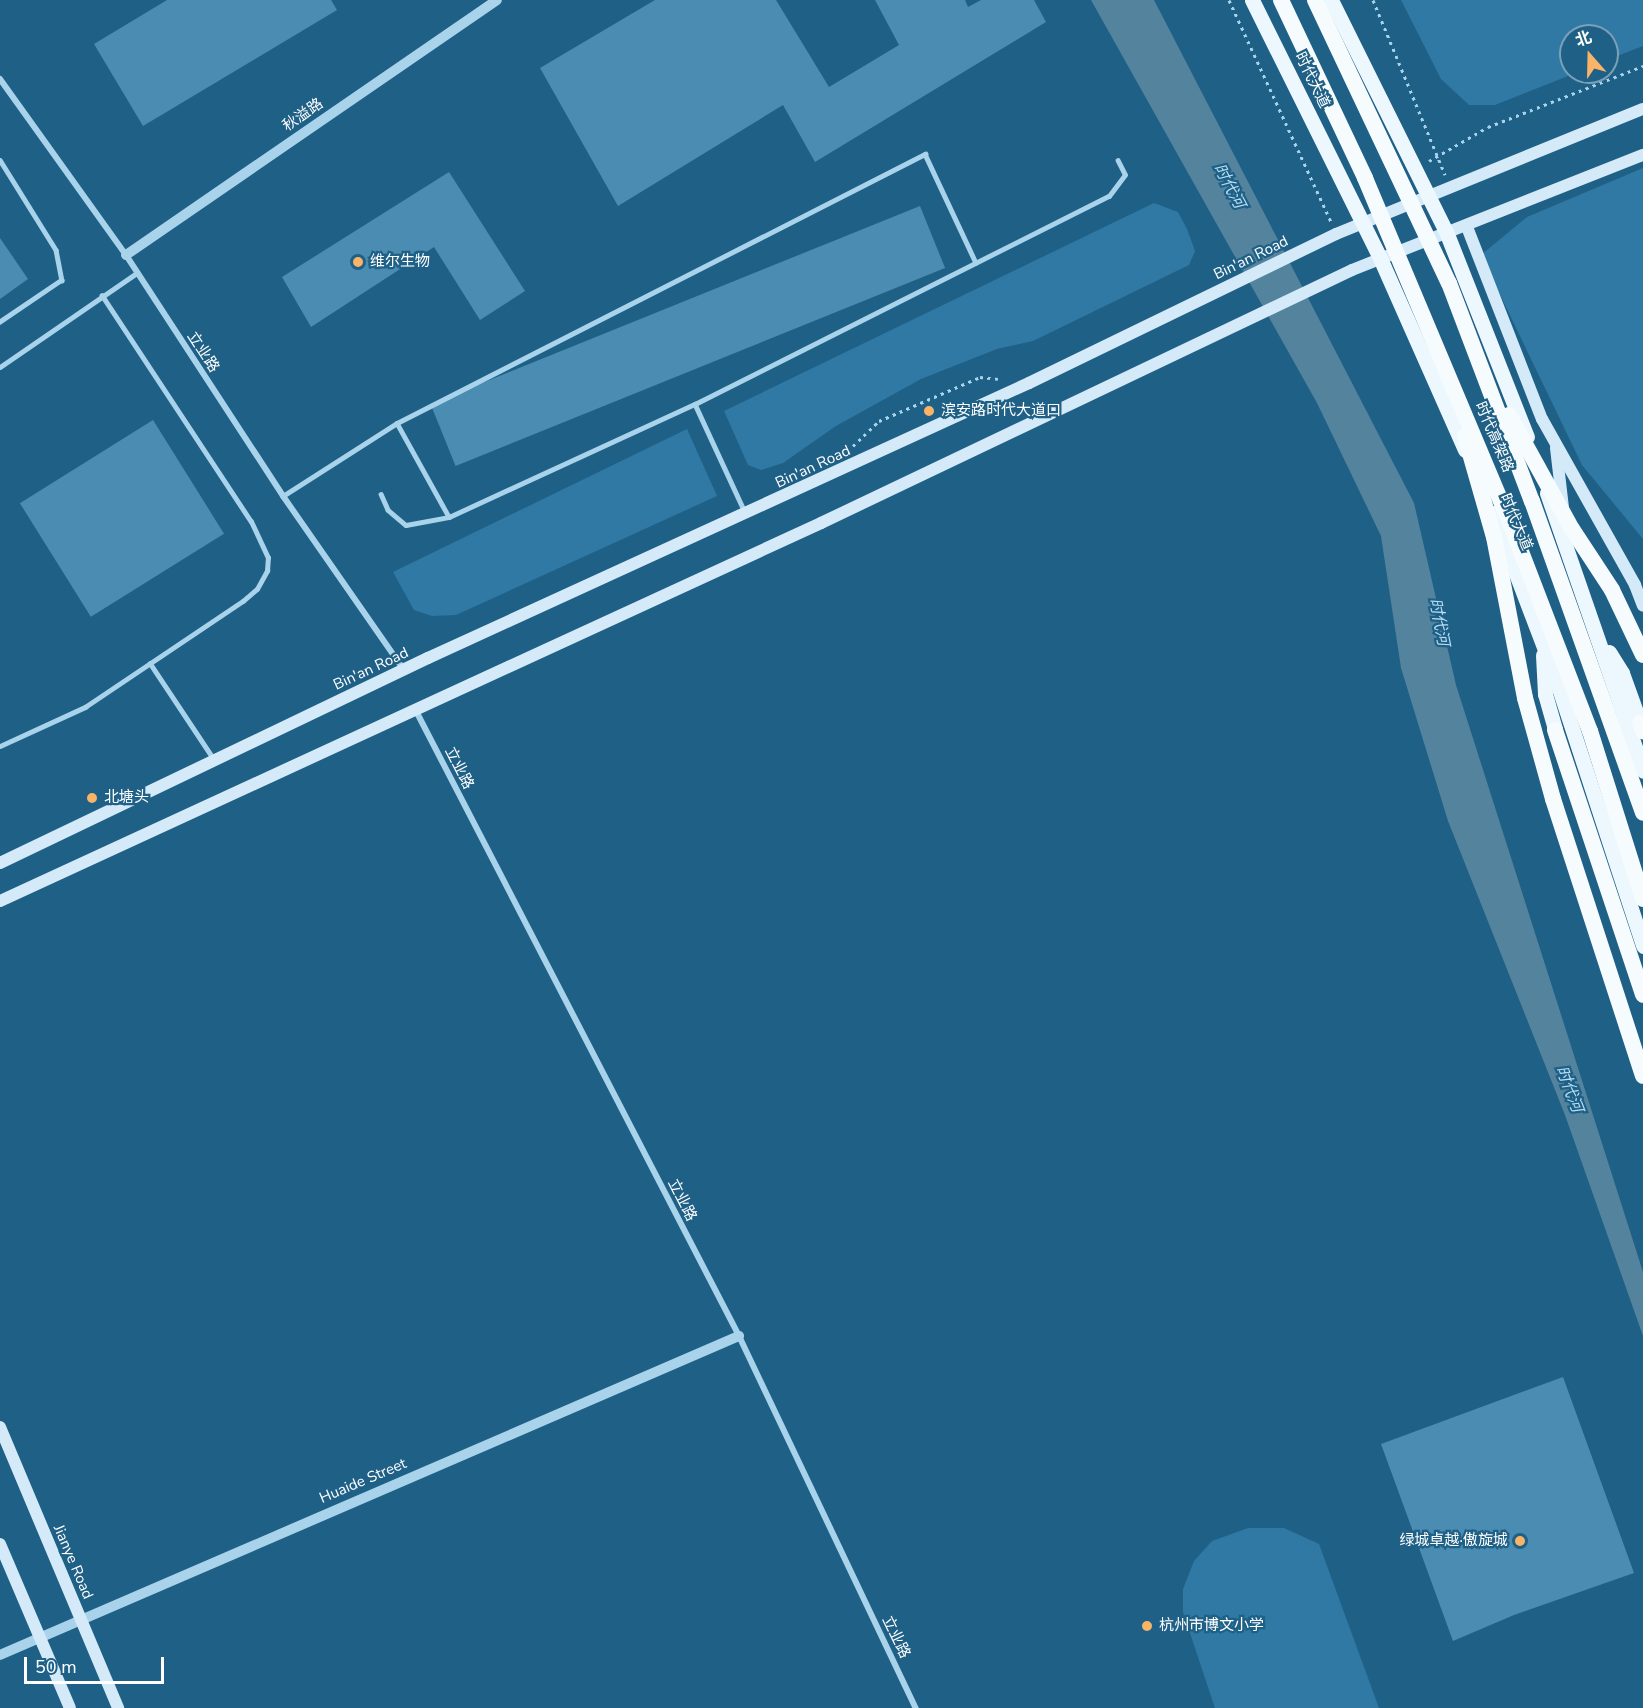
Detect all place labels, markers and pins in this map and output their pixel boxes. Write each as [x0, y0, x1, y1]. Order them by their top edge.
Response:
place label: 维尔生物 [370, 253, 430, 271]
marker: 维尔生物 [351, 255, 365, 269]
place label: 滨安路时代大道口 [941, 402, 1061, 420]
marker: 滨安路时代大道口 [922, 404, 936, 418]
place label: 北塘头 [104, 789, 149, 807]
marker: 北塘头 [85, 791, 99, 805]
place label: 绿城卓越·傲旋城 [1400, 1532, 1508, 1550]
marker: 绿城卓越·傲旋城 [1513, 1534, 1527, 1548]
place label: 杭州市博文小学 [1159, 1617, 1264, 1635]
marker: 杭州市博文小学 [1140, 1619, 1154, 1633]

